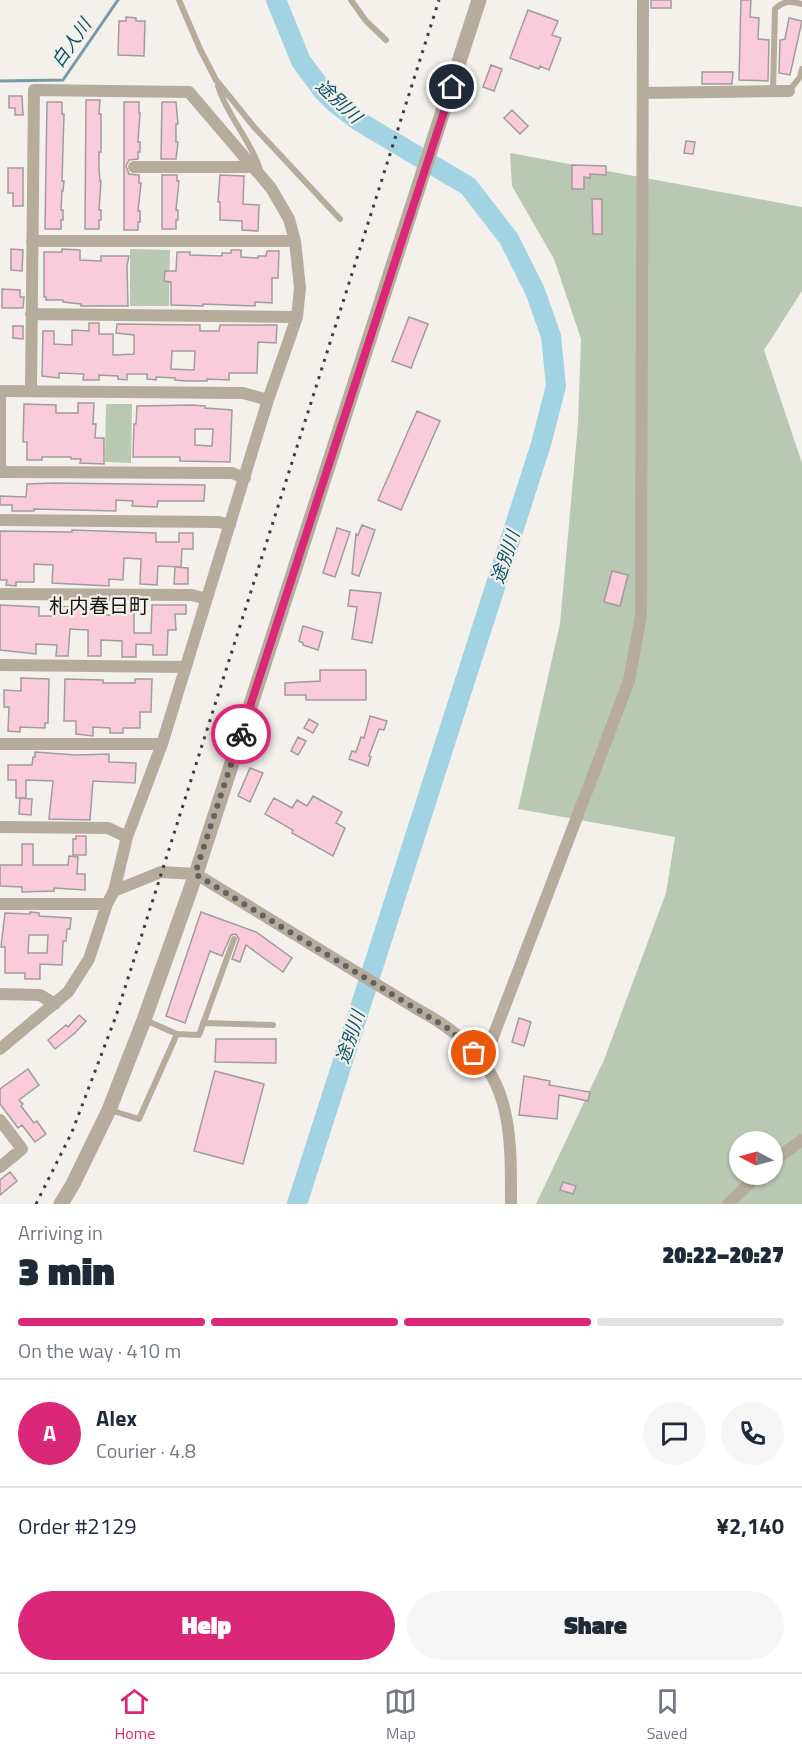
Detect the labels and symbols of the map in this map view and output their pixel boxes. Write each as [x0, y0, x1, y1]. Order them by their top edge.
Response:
water label: 白人川 [44, 12, 99, 73]
pin [426, 61, 477, 112]
water label: 途別川 [310, 73, 369, 131]
water label: 途別川 [484, 525, 527, 587]
district label: 札内春日町 [49, 590, 149, 621]
courier [211, 704, 271, 764]
water label: 途別川 [329, 1005, 372, 1067]
pin [448, 1027, 499, 1078]
north arrow [729, 1131, 783, 1185]

